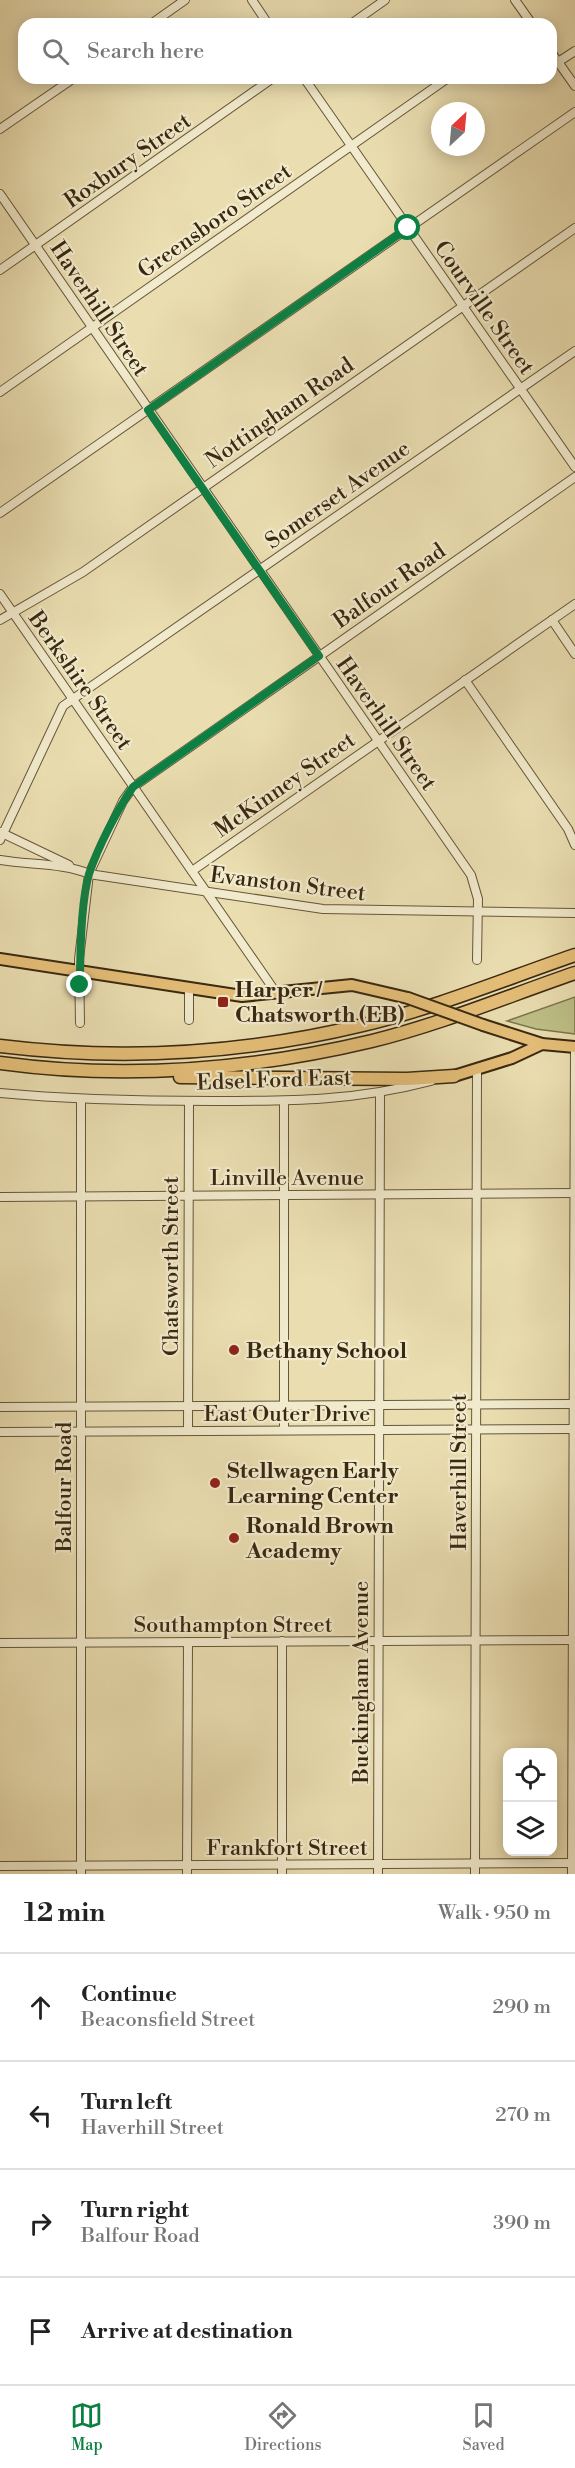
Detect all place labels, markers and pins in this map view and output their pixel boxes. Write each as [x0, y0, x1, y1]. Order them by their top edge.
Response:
place label: Harper / Chatsworth (EB) [235, 977, 405, 1029]
marker: Harper / Chatsworth (EB) [216, 995, 230, 1009]
place label: Bethany School [246, 1338, 407, 1365]
marker: Bethany School [227, 1343, 241, 1357]
place label: Stellwagen Early Learning Center [227, 1458, 399, 1510]
marker: Stellwagen Early Learning Center [208, 1476, 222, 1490]
place label: Ronald Brown Academy [245, 1513, 394, 1565]
marker: Ronald Brown Academy [227, 1531, 241, 1545]

